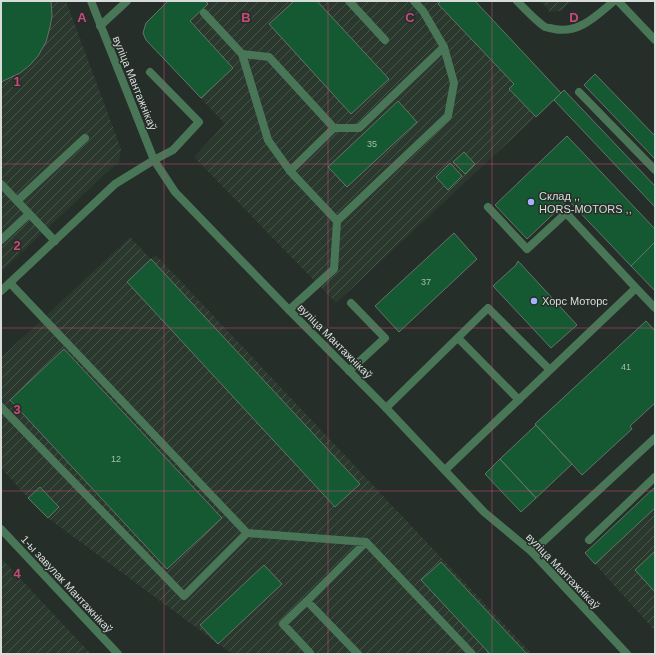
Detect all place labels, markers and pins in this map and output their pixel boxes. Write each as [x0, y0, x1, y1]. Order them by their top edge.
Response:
place label: Склад ,, HORS-MOTORS ,, [539, 190, 632, 215]
marker: Склад ,, HORS-MOTORS ,, [526, 197, 536, 207]
place label: Хорс Моторс [542, 295, 608, 307]
marker: Хорс Моторс [529, 296, 539, 306]

